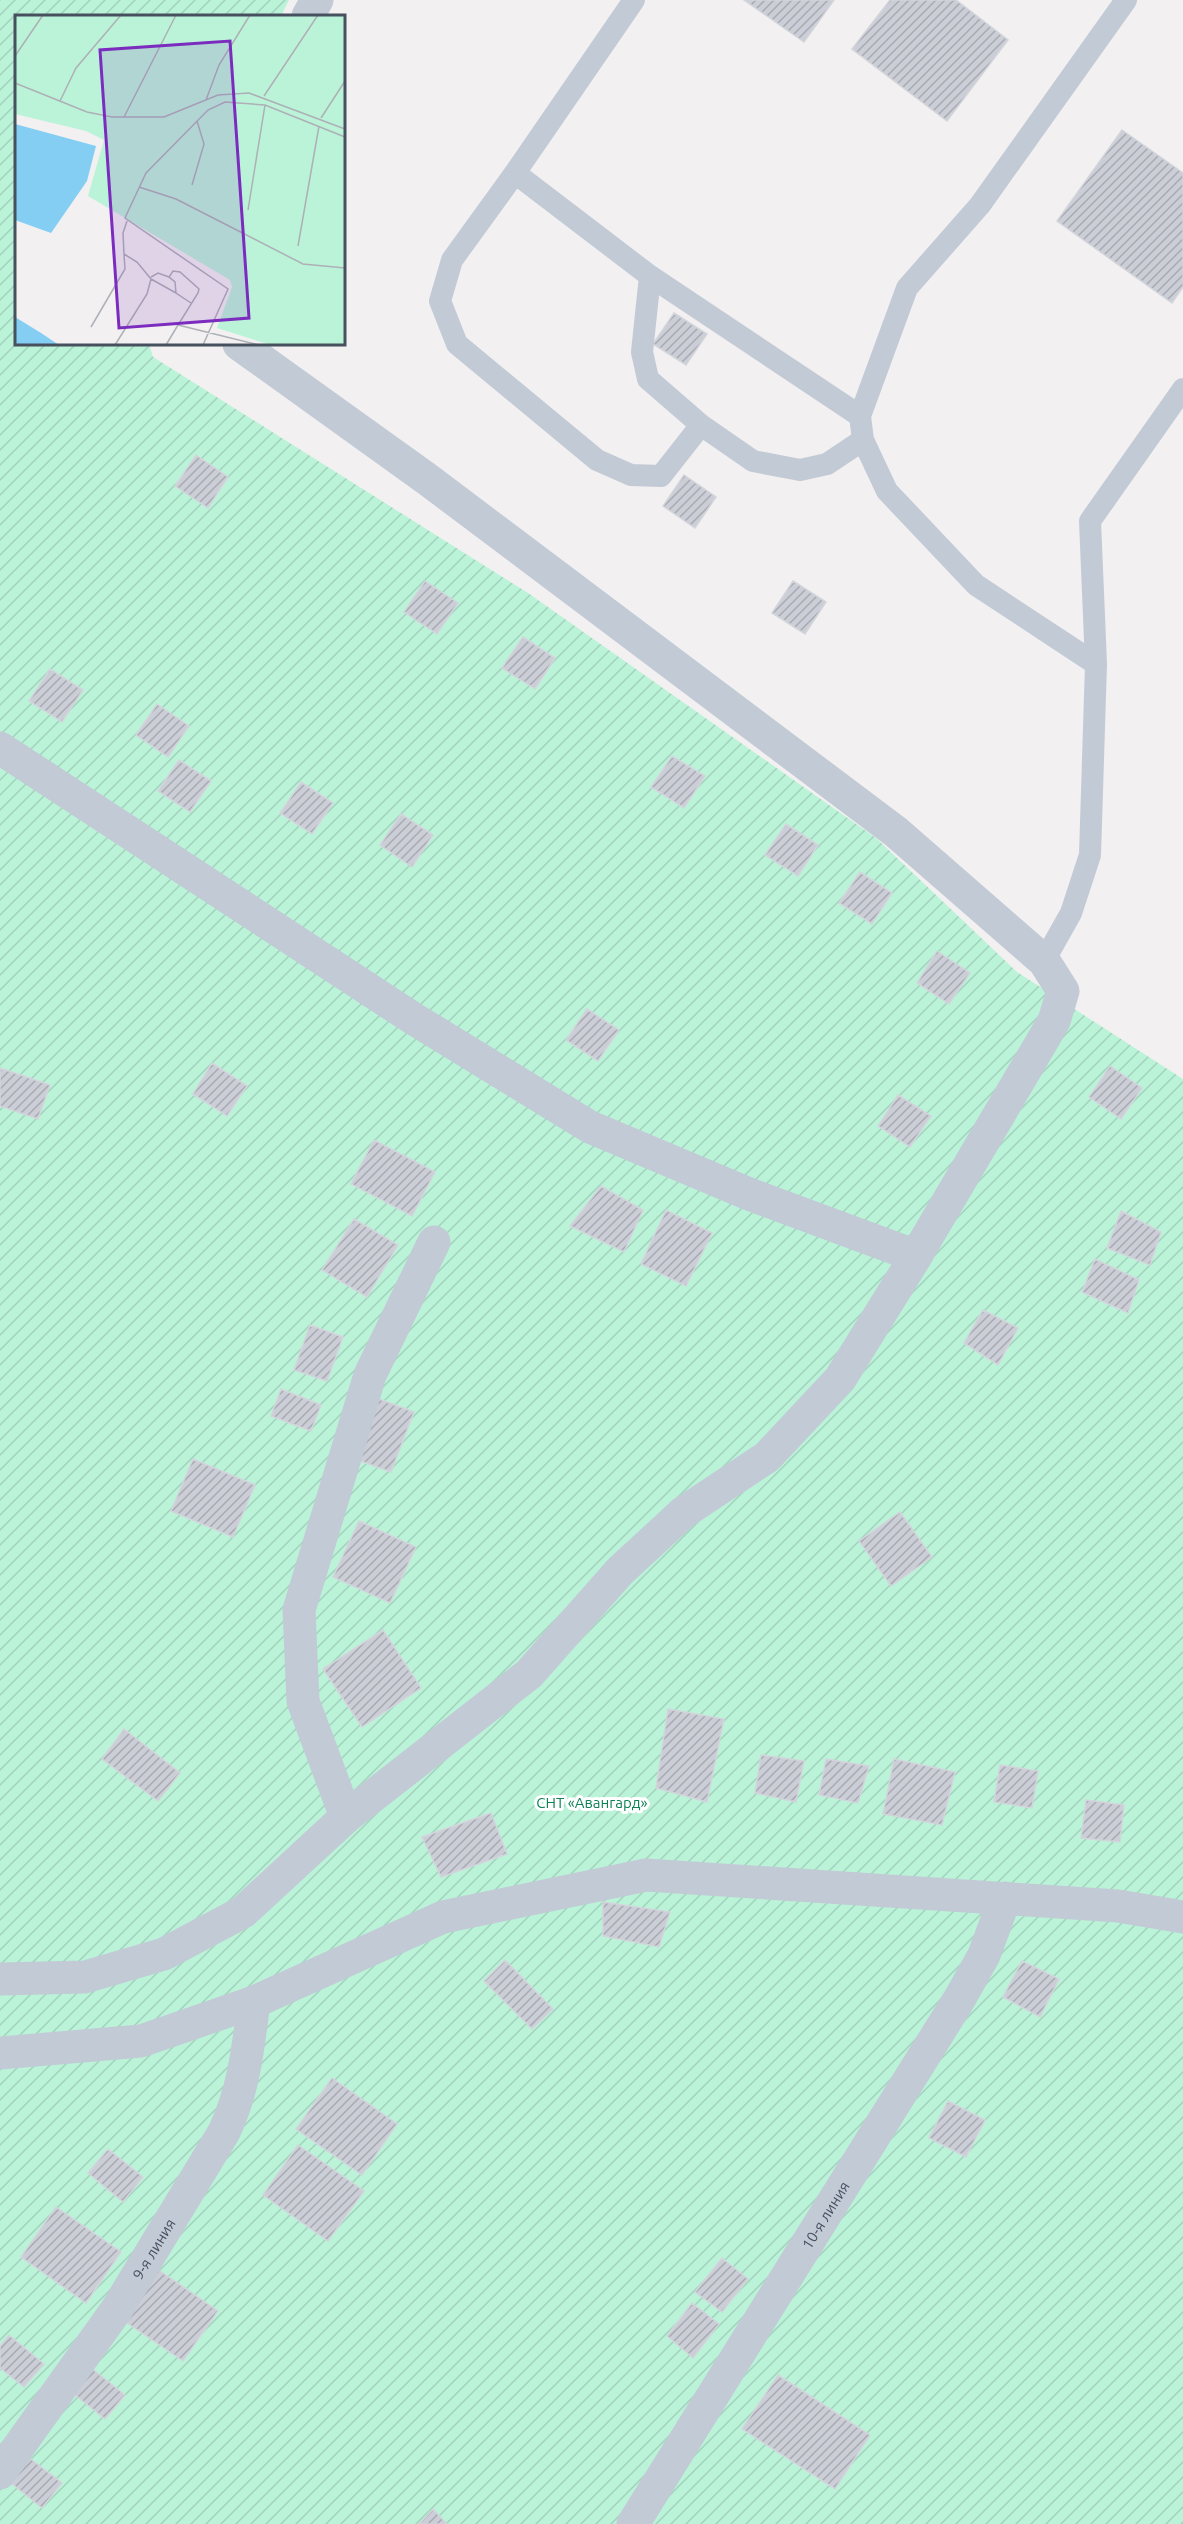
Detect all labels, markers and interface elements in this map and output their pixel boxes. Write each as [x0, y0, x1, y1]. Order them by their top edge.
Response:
inset map [15, 15, 345, 345]
park label: СНТ «Авангард» [536, 1794, 648, 1811]
street label: 10-я линия [798, 2178, 853, 2252]
street label: 9-я линия [129, 2215, 178, 2282]

